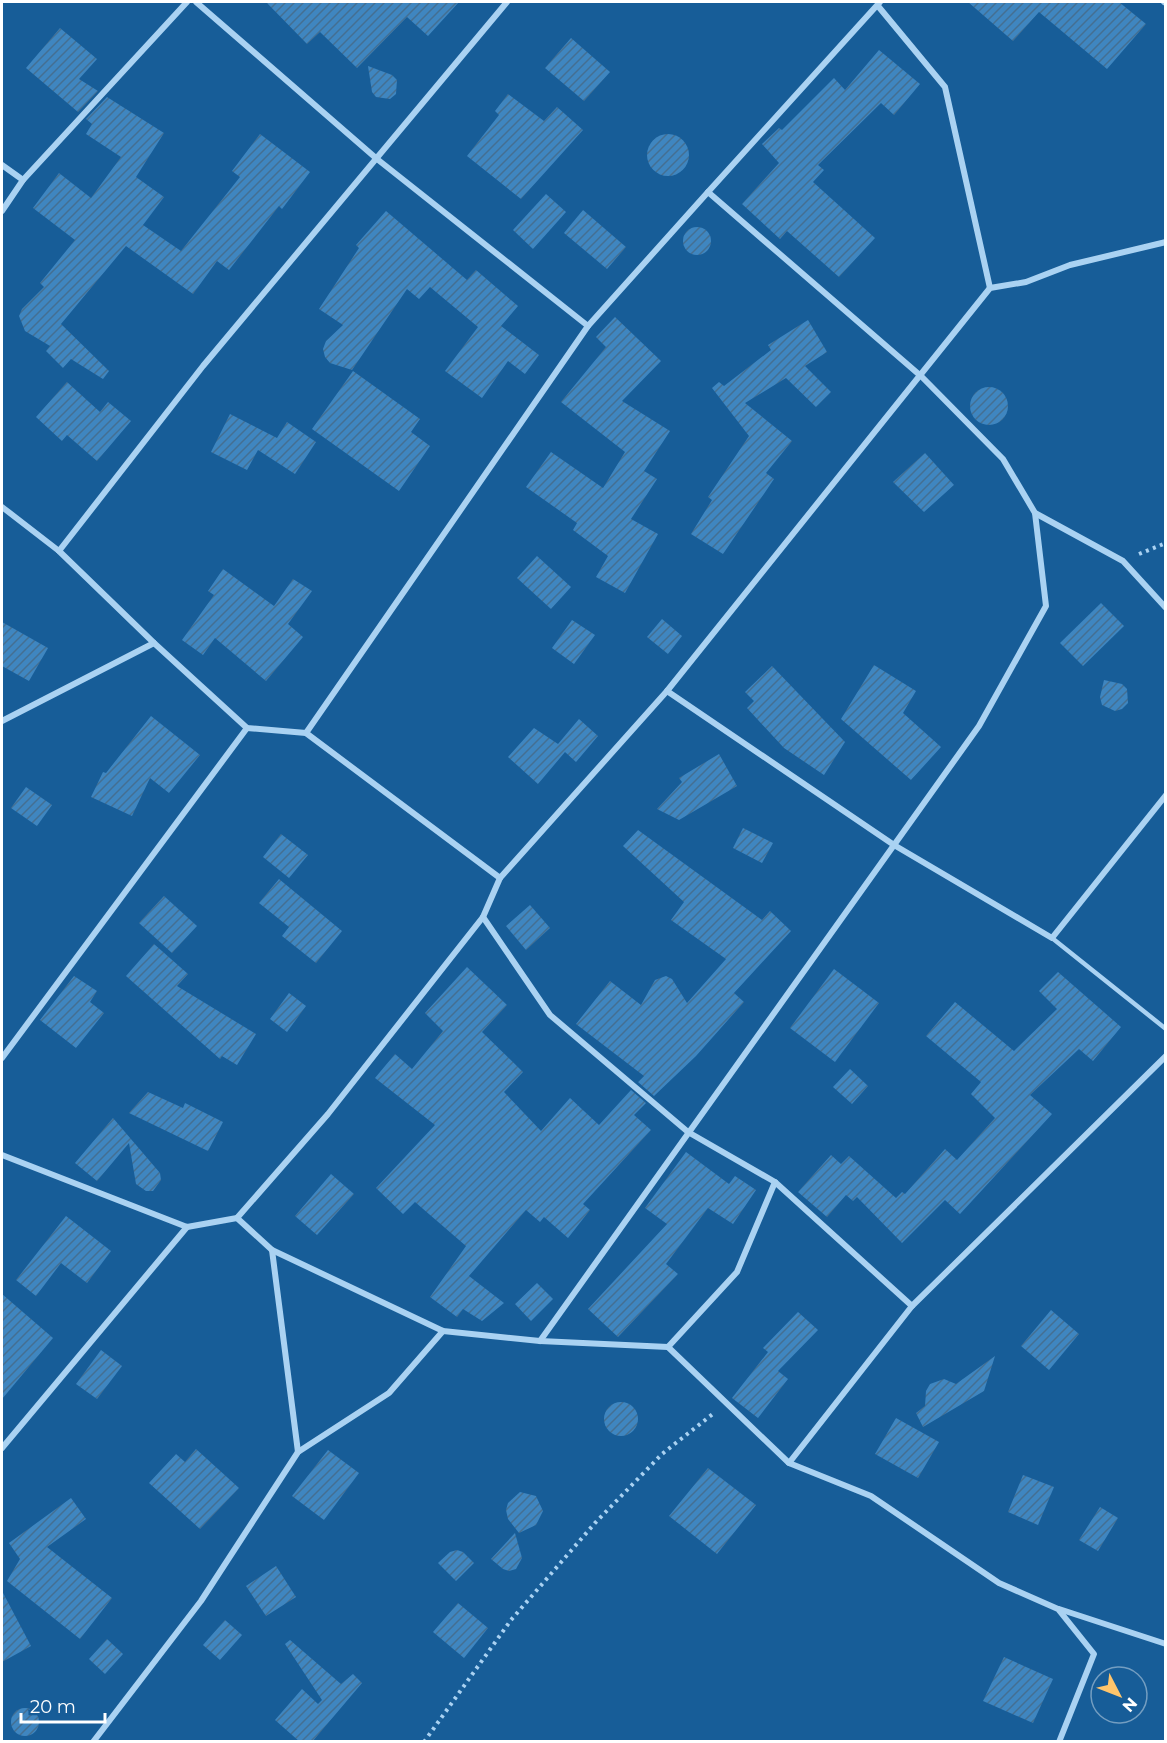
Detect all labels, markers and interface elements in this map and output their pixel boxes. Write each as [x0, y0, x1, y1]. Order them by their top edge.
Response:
north arrow [1089, 1665, 1149, 1725]
scale bar [21, 1686, 105, 1724]
text: N [1118, 1694, 1141, 1716]
text: 20 m [30, 1696, 76, 1718]

